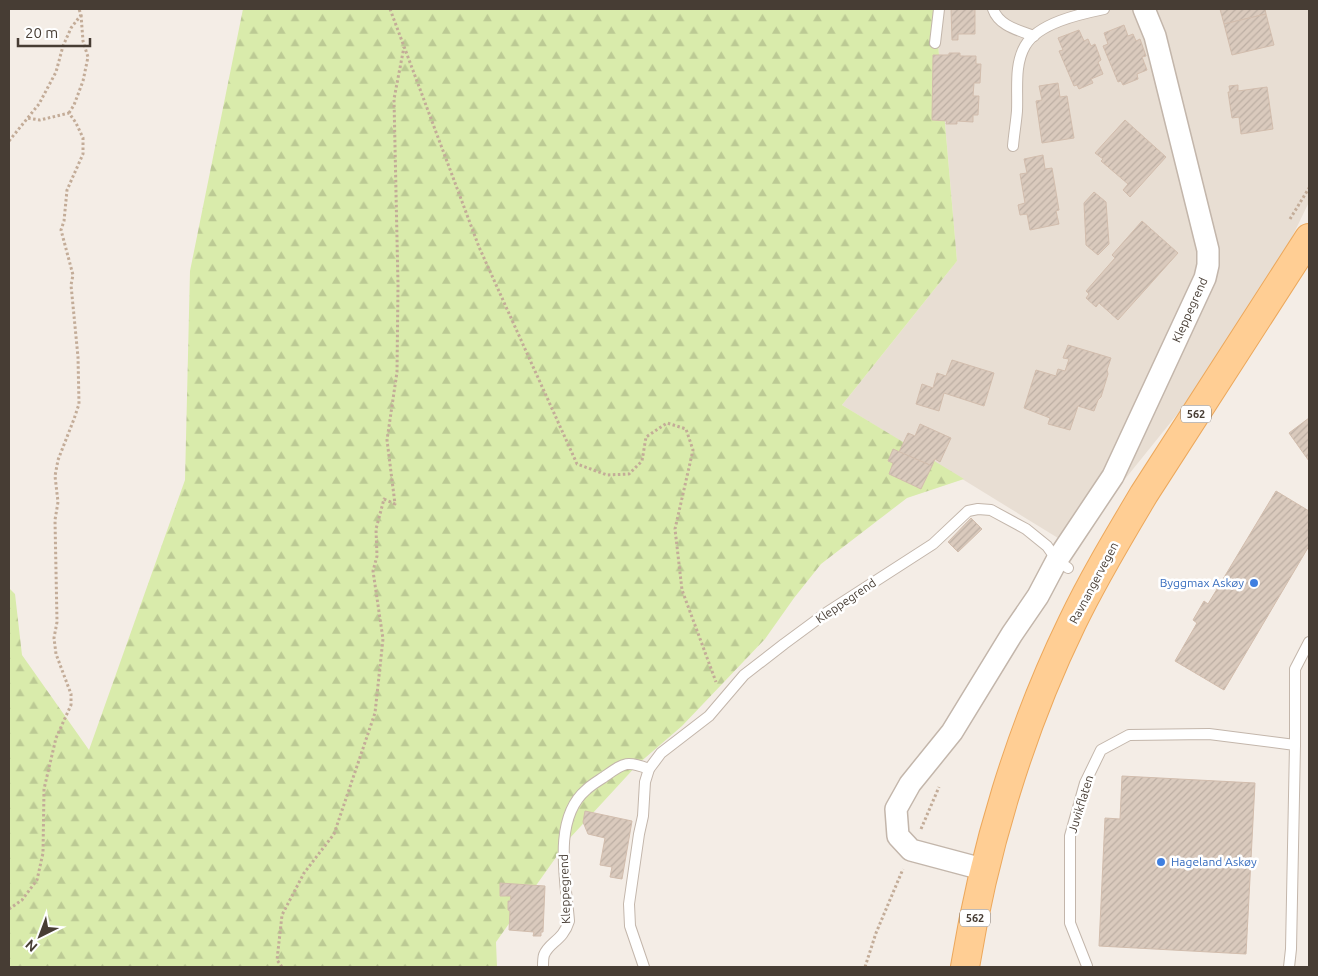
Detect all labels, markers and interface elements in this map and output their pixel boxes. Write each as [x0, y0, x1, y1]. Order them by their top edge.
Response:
scale bar [18, 15, 90, 47]
text: 20 m [25, 24, 58, 41]
street label: Kleppegrend [1169, 275, 1210, 344]
road number: 562 [1181, 406, 1211, 422]
street label: Ravnangervegen [1067, 540, 1121, 626]
street label: Kleppegrend [813, 576, 878, 625]
place label: Byggmax Askøy [1160, 576, 1244, 589]
marker: Byggmax Askøy [1248, 577, 1260, 589]
street label: Juvikflaten [1066, 773, 1095, 834]
street label: Kleppegrend [557, 854, 572, 924]
place label: Hageland Askøy [1171, 855, 1257, 868]
marker: Hageland Askøy [1155, 856, 1167, 868]
road number: 562 [960, 910, 990, 926]
north arrow [15, 911, 65, 961]
text: N [22, 936, 41, 955]

